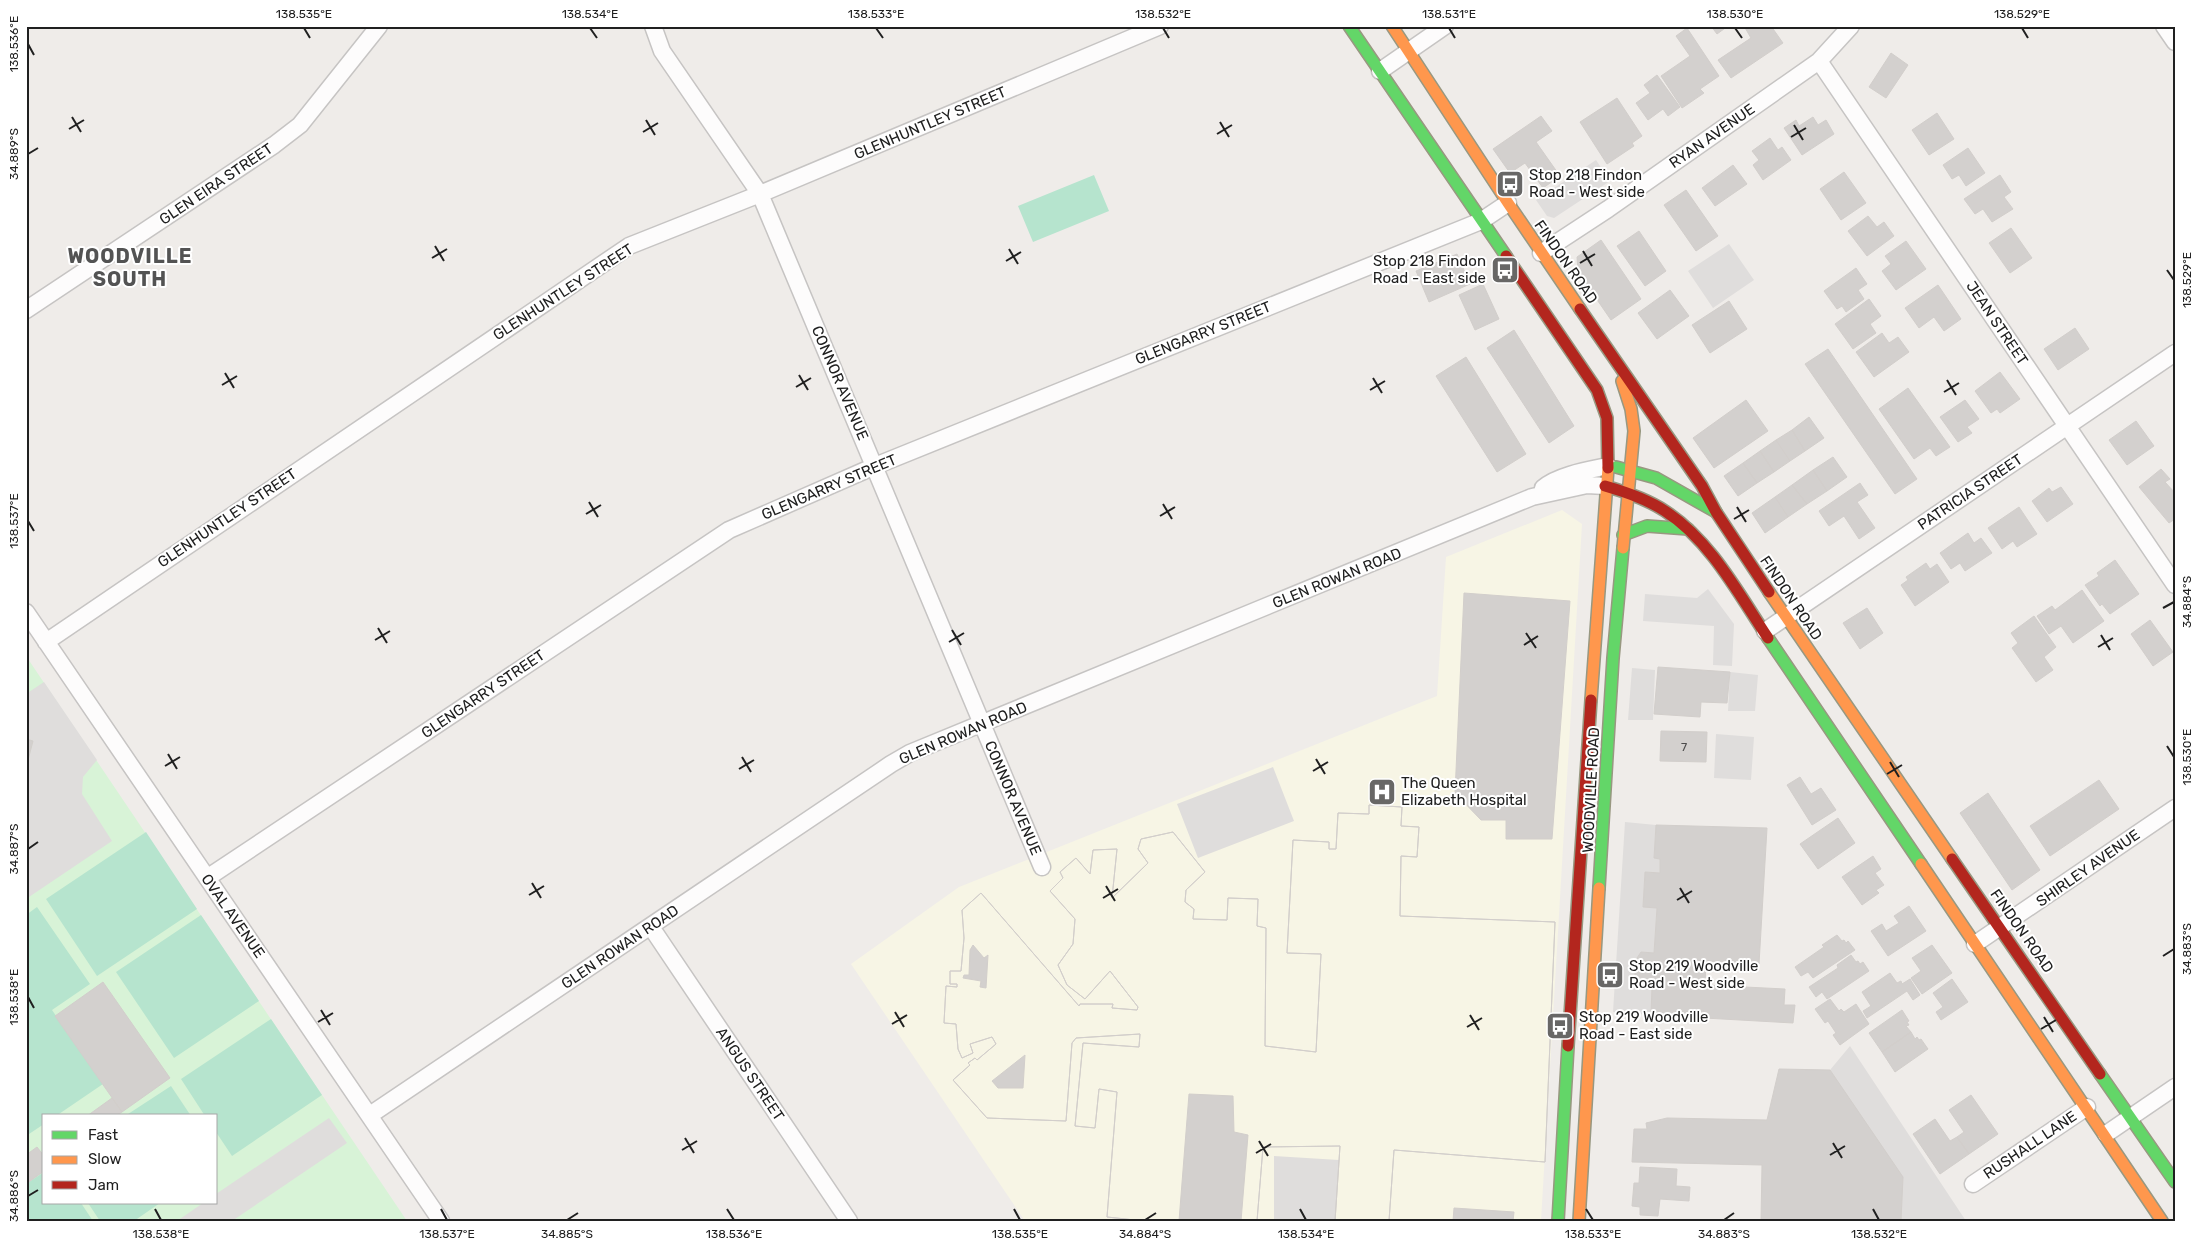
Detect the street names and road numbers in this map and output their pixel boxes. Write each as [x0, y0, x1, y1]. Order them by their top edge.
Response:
street label: GLENHUNTLEY STREET [851, 83, 1009, 163]
street label: RYAN AVENUE [1666, 100, 1758, 172]
street label: GLEN EIRA STREET [156, 139, 276, 229]
street label: FINDON ROAD [1531, 217, 1601, 307]
street label: GLENHUNTLEY STREET [490, 240, 637, 344]
street label: JEAN STREET [1962, 278, 2032, 369]
street label: GLENGARRY STREET [1132, 297, 1274, 369]
street label: CONNOR AVENUE [808, 323, 872, 443]
street label: GLENGARRY STREET [759, 450, 900, 524]
street label: PATRICIA STREET [1914, 450, 2026, 534]
street label: GLENHUNTLEY STREET [154, 465, 300, 571]
street label: GLEN ROWAN ROAD [1270, 544, 1404, 612]
street label: FINDON ROAD [1756, 552, 1826, 644]
street label: GLENGARRY STREET [418, 646, 548, 742]
street label: GLEN ROWAN ROAD [896, 698, 1030, 768]
street label: WOODVILLE ROAD [1579, 727, 1603, 853]
street label: CONNOR AVENUE [981, 738, 1045, 858]
street label: SHIRLEY AVENUE [2033, 826, 2143, 910]
street label: OVAL AVENUE [197, 870, 269, 962]
street label: FINDON ROAD [1987, 886, 2057, 976]
street label: GLEN ROWAN ROAD [558, 901, 682, 993]
street label: ANGUS STREET [712, 1024, 788, 1124]
street label: RUSHALL LANE [1980, 1107, 2080, 1183]

